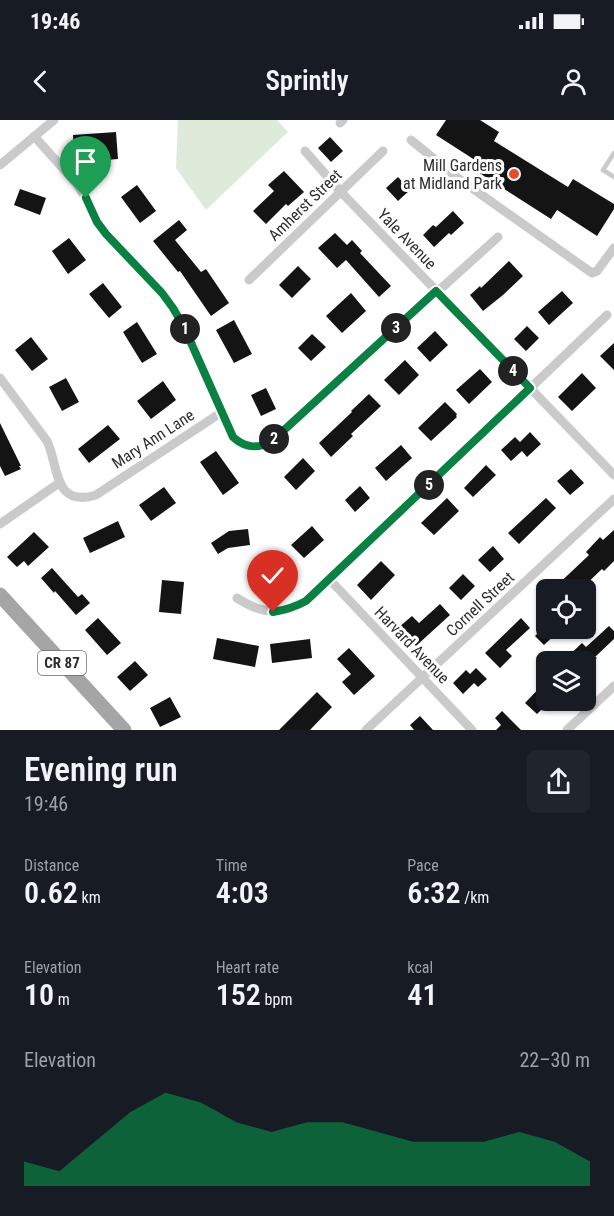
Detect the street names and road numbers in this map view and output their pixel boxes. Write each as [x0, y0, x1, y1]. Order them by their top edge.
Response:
street label: Amherst Street [264, 165, 346, 245]
street label: Yale Avenue [374, 205, 440, 273]
street label: Mary Ann Lane [108, 405, 198, 473]
street label: Cornell Street [442, 568, 518, 640]
street label: Harvard Avenue [371, 603, 453, 687]
road number: CR 87 [38, 651, 86, 675]

